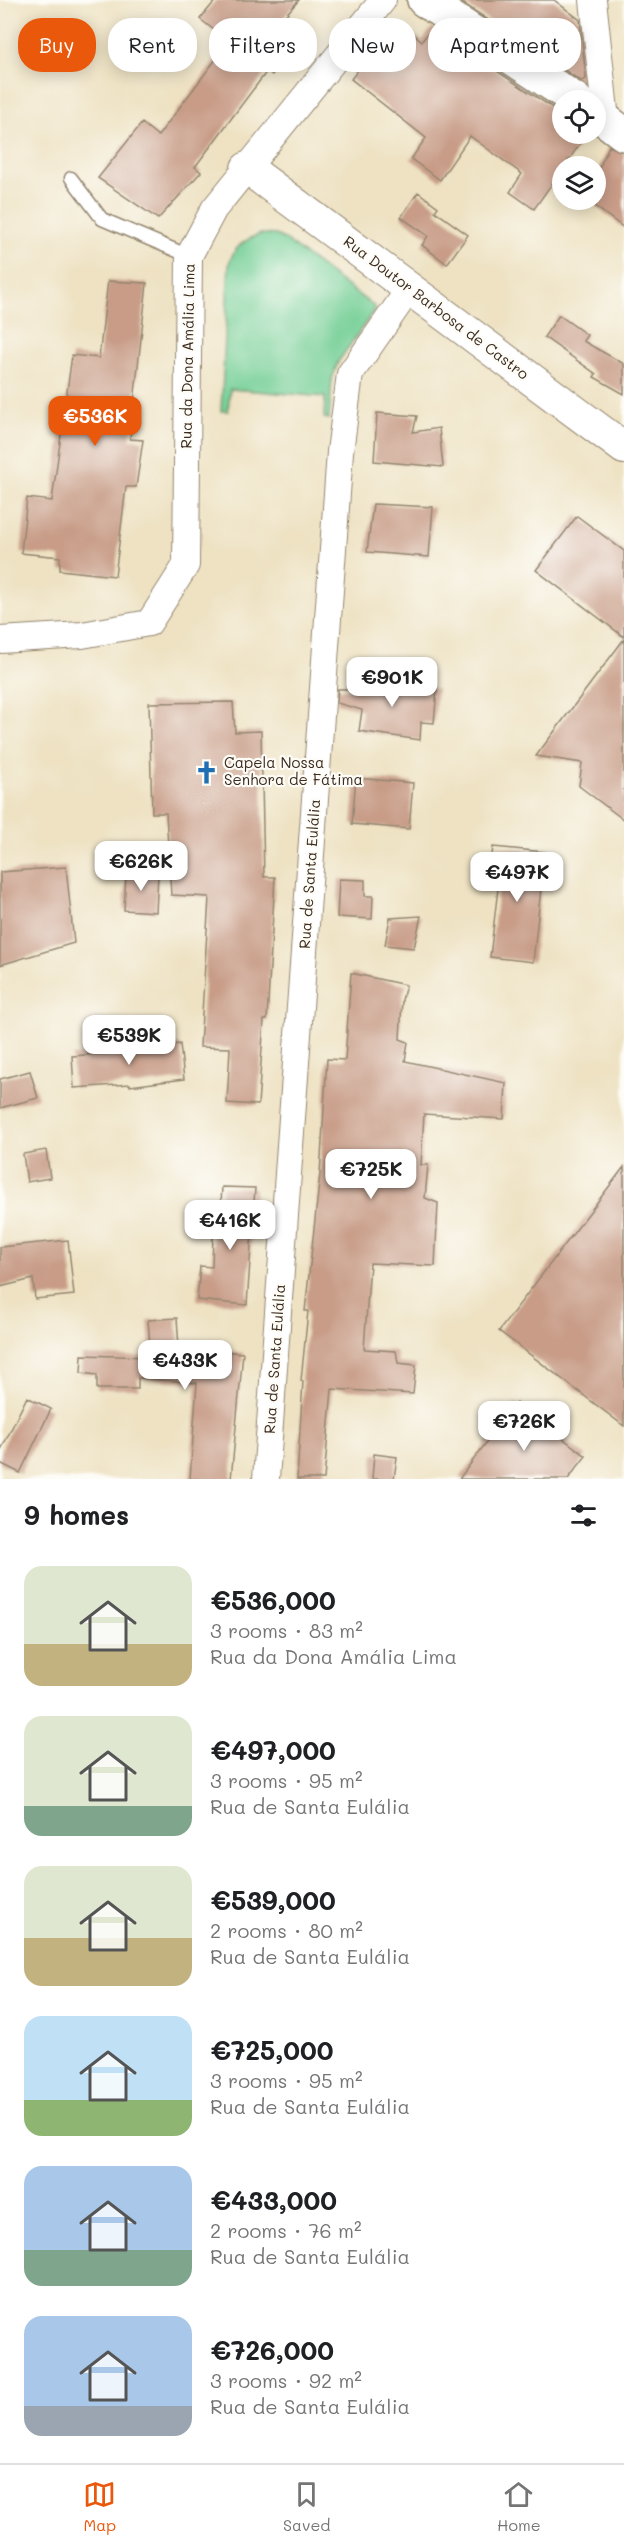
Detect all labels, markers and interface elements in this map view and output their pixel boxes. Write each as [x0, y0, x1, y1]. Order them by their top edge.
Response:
chip: Buy [18, 18, 96, 72]
chip: Rent [108, 18, 197, 72]
chip: Filters [209, 18, 317, 72]
chip: New [329, 18, 416, 72]
chip: Apartment [428, 18, 581, 72]
map controls [552, 90, 606, 210]
button: locate [552, 90, 606, 144]
button: layers [552, 156, 606, 210]
street label: Rua Doutor Barbosa de Castro [340, 231, 533, 384]
street label: Rua da Dona Amália Lima [175, 263, 199, 449]
pin: €536K [53, 396, 137, 447]
text: €536K [62, 402, 128, 428]
pin: €901K [350, 657, 434, 708]
text: €901K [360, 663, 424, 689]
place label: Capela Nossa Senhora de Fátima [224, 752, 363, 789]
church icon: Capela Nossa Senhora de Fátima [193, 759, 219, 785]
street label: Rua de Santa Eulália [294, 798, 324, 949]
pin: €626K [99, 841, 183, 892]
text: €626K [109, 847, 173, 873]
pin: €497K [475, 852, 559, 903]
text: €497K [484, 858, 550, 884]
pin: €539K [87, 1015, 171, 1066]
text: €539K [96, 1021, 162, 1047]
pin: €725K [329, 1149, 413, 1200]
text: €725K [339, 1155, 403, 1181]
pin: €416K [188, 1200, 272, 1251]
text: €416K [198, 1206, 262, 1232]
street label: Rua de Santa Eulália [259, 1283, 289, 1434]
pin: €433K [143, 1340, 227, 1391]
text: €433K [152, 1346, 218, 1372]
pin: €726K [482, 1401, 566, 1452]
text: €726K [492, 1407, 556, 1433]
text: 9 homes [24, 1498, 129, 1532]
icon: filters [567, 1499, 600, 1532]
text: €536,000 [210, 1583, 336, 1617]
icon: home [72, 1590, 144, 1662]
text: 3 rooms · 83 m² [210, 1617, 363, 1643]
text: Rua da Dona Amália Lima [210, 1643, 457, 1669]
text: €497,000 [210, 1733, 336, 1767]
icon: home [72, 1740, 144, 1812]
text: 3 rooms · 95 m² [210, 1767, 362, 1793]
text: Rua de Santa Eulália [210, 1793, 410, 1819]
text: €539,000 [210, 1883, 336, 1917]
icon: home [72, 1890, 144, 1962]
text: 2 rooms · 80 m² [210, 1917, 363, 1943]
text: Rua de Santa Eulália [210, 1943, 410, 1969]
text: €725,000 [210, 2033, 333, 2067]
icon: home [72, 2040, 144, 2112]
text: 3 rooms · 95 m² [210, 2067, 362, 2093]
text: Rua de Santa Eulália [210, 2093, 410, 2119]
text: €433,000 [210, 2183, 337, 2217]
icon: home [72, 2190, 144, 2262]
text: 2 rooms · 76 m² [210, 2217, 362, 2243]
text: Rua de Santa Eulália [210, 2243, 410, 2269]
text: €726,000 [210, 2333, 334, 2367]
icon: home [72, 2340, 144, 2412]
text: 3 rooms · 92 m² [210, 2367, 362, 2393]
text: Rua de Santa Eulália [210, 2393, 410, 2419]
tab: Map [83, 2478, 116, 2535]
tab: Saved [283, 2478, 330, 2535]
tab: Home [497, 2478, 541, 2535]

